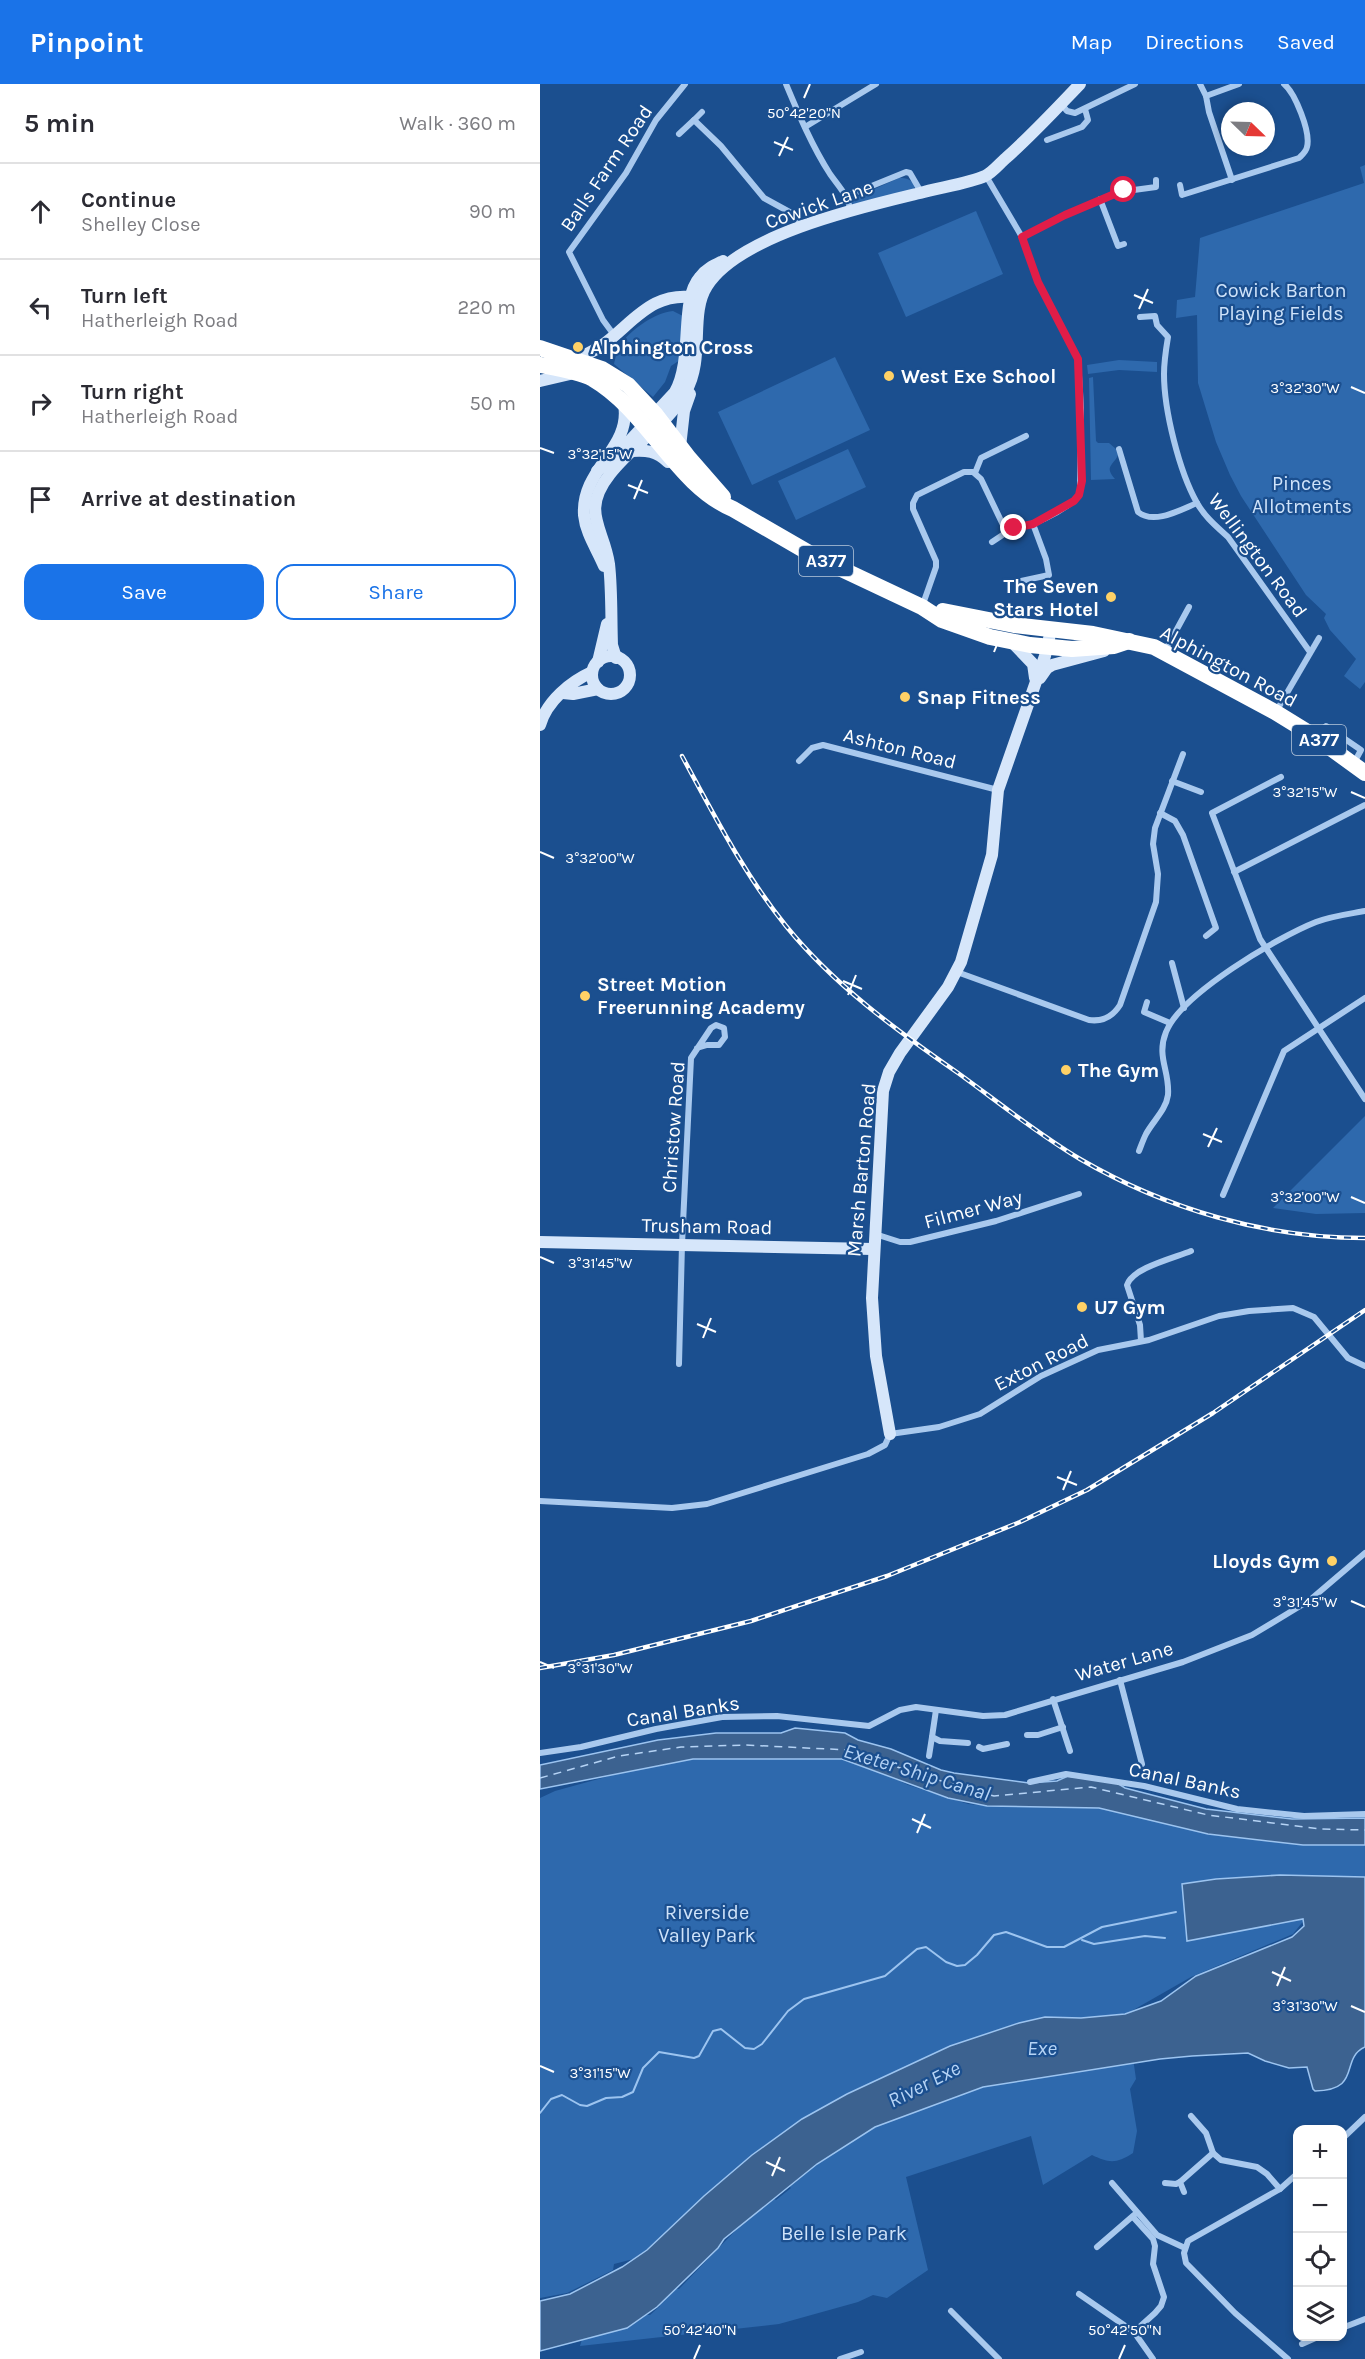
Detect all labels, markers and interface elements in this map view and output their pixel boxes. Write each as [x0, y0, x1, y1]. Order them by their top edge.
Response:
text: Pinpoint [30, 26, 143, 59]
text: Map [1071, 30, 1112, 54]
text: Directions [1145, 30, 1244, 54]
text: Saved [1277, 30, 1335, 54]
street label: Balls Farm Road [556, 101, 657, 236]
north arrow [1221, 102, 1275, 156]
text: 50°42'20"N [767, 104, 841, 122]
text: 5 min [24, 108, 95, 139]
text: Walk · 360 m [399, 112, 516, 135]
street label: Cowick Lane [762, 175, 876, 234]
route start [1110, 176, 1136, 202]
text: Continue [81, 187, 176, 213]
icon: ahead [24, 195, 57, 228]
text: 90 m [469, 200, 516, 223]
text: Shelley Close [81, 213, 201, 236]
park label: Cowick Barton Playing Fields [1215, 279, 1347, 325]
text: Turn left [81, 283, 168, 309]
icon: left [24, 291, 57, 324]
text: 220 m [457, 296, 516, 319]
text: Hatherleigh Road [81, 309, 238, 332]
place label: Alphington Cross [590, 336, 754, 359]
marker: Alphington Cross [571, 340, 585, 354]
place label: West Exe School [901, 365, 1056, 388]
marker: West Exe School [882, 369, 896, 383]
text: Turn right [81, 379, 184, 405]
text: 3°32'30"W [1270, 379, 1340, 397]
icon: right [24, 387, 57, 420]
text: 50 m [469, 392, 516, 415]
text: Hatherleigh Road [81, 405, 238, 428]
text: 3°32'15"W [568, 445, 633, 463]
park label: Pinces Allotments [1252, 472, 1352, 518]
icon: arrive [24, 483, 57, 516]
text: Arrive at destination [81, 486, 296, 512]
street label: Wellington Road [1203, 489, 1312, 622]
route end [1000, 514, 1026, 540]
road number: A377 [799, 546, 853, 576]
button: Save [24, 564, 264, 620]
button: Share [276, 564, 516, 620]
place label: The Seven Stars Hotel [993, 575, 1099, 621]
marker: The Seven Stars Hotel [1104, 590, 1118, 604]
street label: Alphington Road [1156, 621, 1301, 712]
place label: Snap Fitness [917, 686, 1041, 709]
marker: Snap Fitness [898, 690, 912, 704]
street label: Ashton Road [841, 723, 959, 774]
road number: A377 [1292, 725, 1346, 755]
text: 3°32'15"W [1273, 783, 1338, 801]
text: 3°32'00"W [565, 849, 635, 867]
place label: Street Motion Freerunning Academy [597, 973, 805, 1019]
marker: Street Motion Freerunning Academy [578, 989, 592, 1003]
place label: The Gym [1078, 1059, 1159, 1082]
street label: Christow Road [657, 1061, 690, 1194]
marker: The Gym [1059, 1063, 1073, 1077]
street label: Marsh Barton Road [842, 1082, 881, 1258]
street label: Filmer Way [922, 1185, 1025, 1234]
text: 3°32'00"W [1270, 1188, 1340, 1206]
street label: Trusham Road [641, 1214, 773, 1239]
text: 3°31'45"W [568, 1254, 633, 1272]
place label: U7 Gym [1094, 1296, 1165, 1319]
marker: U7 Gym [1075, 1300, 1089, 1314]
street label: Exton Road [990, 1329, 1092, 1396]
place label: Lloyds Gym [1212, 1550, 1320, 1573]
marker: Lloyds Gym [1325, 1554, 1339, 1568]
text: 3°31'45"W [1273, 1593, 1338, 1611]
street label: Water Lane [1073, 1637, 1176, 1686]
text: 3°31'30"W [567, 1659, 633, 1677]
street label: Canal Banks [625, 1691, 741, 1732]
water label: Exeter Ship Canal [841, 1738, 993, 1806]
street label: Canal Banks [1127, 1757, 1243, 1804]
park label: Riverside Valley Park [658, 1901, 756, 1947]
text: 3°31'30"W [1272, 1997, 1338, 2015]
water label: Exe [1027, 2036, 1057, 2060]
water label: River Exe [884, 2055, 965, 2112]
text: 3°31'15"W [569, 2064, 631, 2082]
map controls [1293, 2125, 1347, 2341]
button: + [1293, 2125, 1347, 2179]
button: − [1293, 2179, 1347, 2233]
park label: Belle Isle Park [781, 2222, 907, 2245]
button: locate [1293, 2233, 1347, 2287]
button: layers [1293, 2287, 1347, 2341]
text: 50°42'40"N [663, 2321, 737, 2339]
text: 50°42'50"N [1088, 2321, 1162, 2339]

